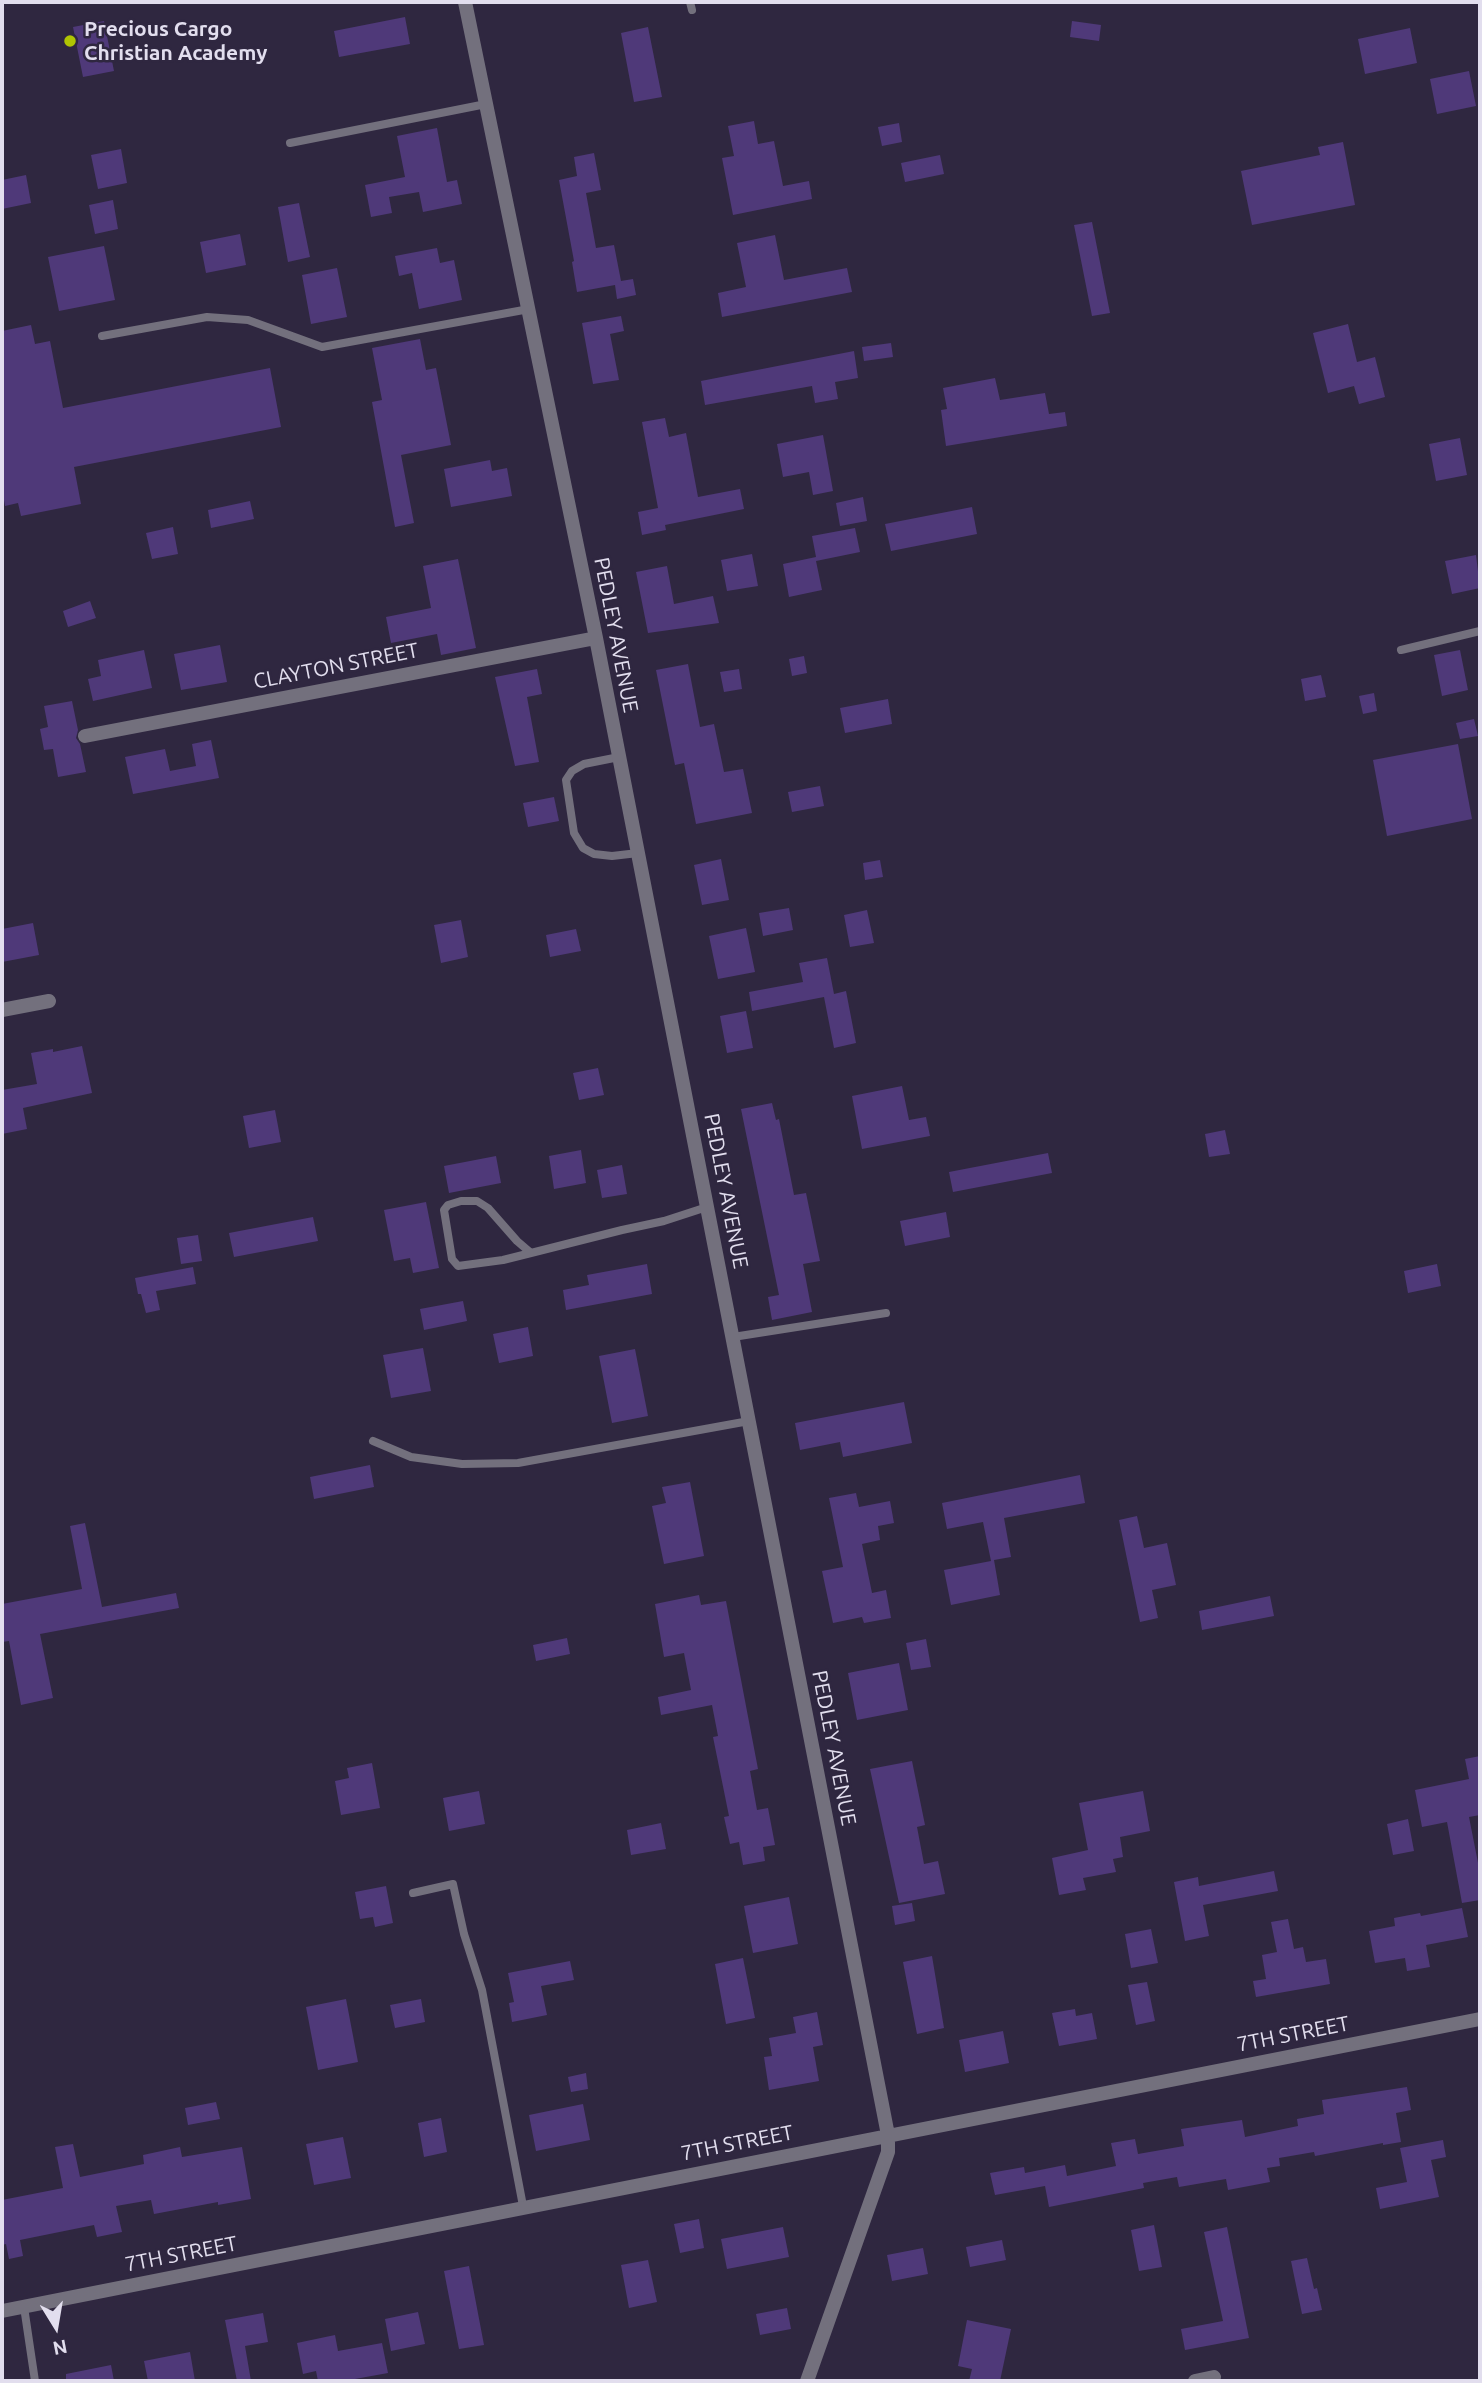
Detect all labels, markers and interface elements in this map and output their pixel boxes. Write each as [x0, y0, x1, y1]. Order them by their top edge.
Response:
place label: Precious Cargo Christian Academy [84, 16, 267, 66]
marker: Precious Cargo Christian Academy [62, 33, 78, 49]
street label: PEDLEY AVENUE [589, 555, 643, 715]
street label: CLAYTON STREET [251, 638, 421, 694]
street label: PEDLEY AVENUE [699, 1111, 753, 1271]
street label: PEDLEY AVENUE [807, 1668, 861, 1828]
street label: 7TH STREET [1235, 2011, 1351, 2057]
street label: 7TH STREET [679, 2120, 795, 2166]
street label: 7TH STREET [123, 2231, 239, 2277]
north arrow [21, 2292, 91, 2362]
text: N [51, 2335, 69, 2360]

